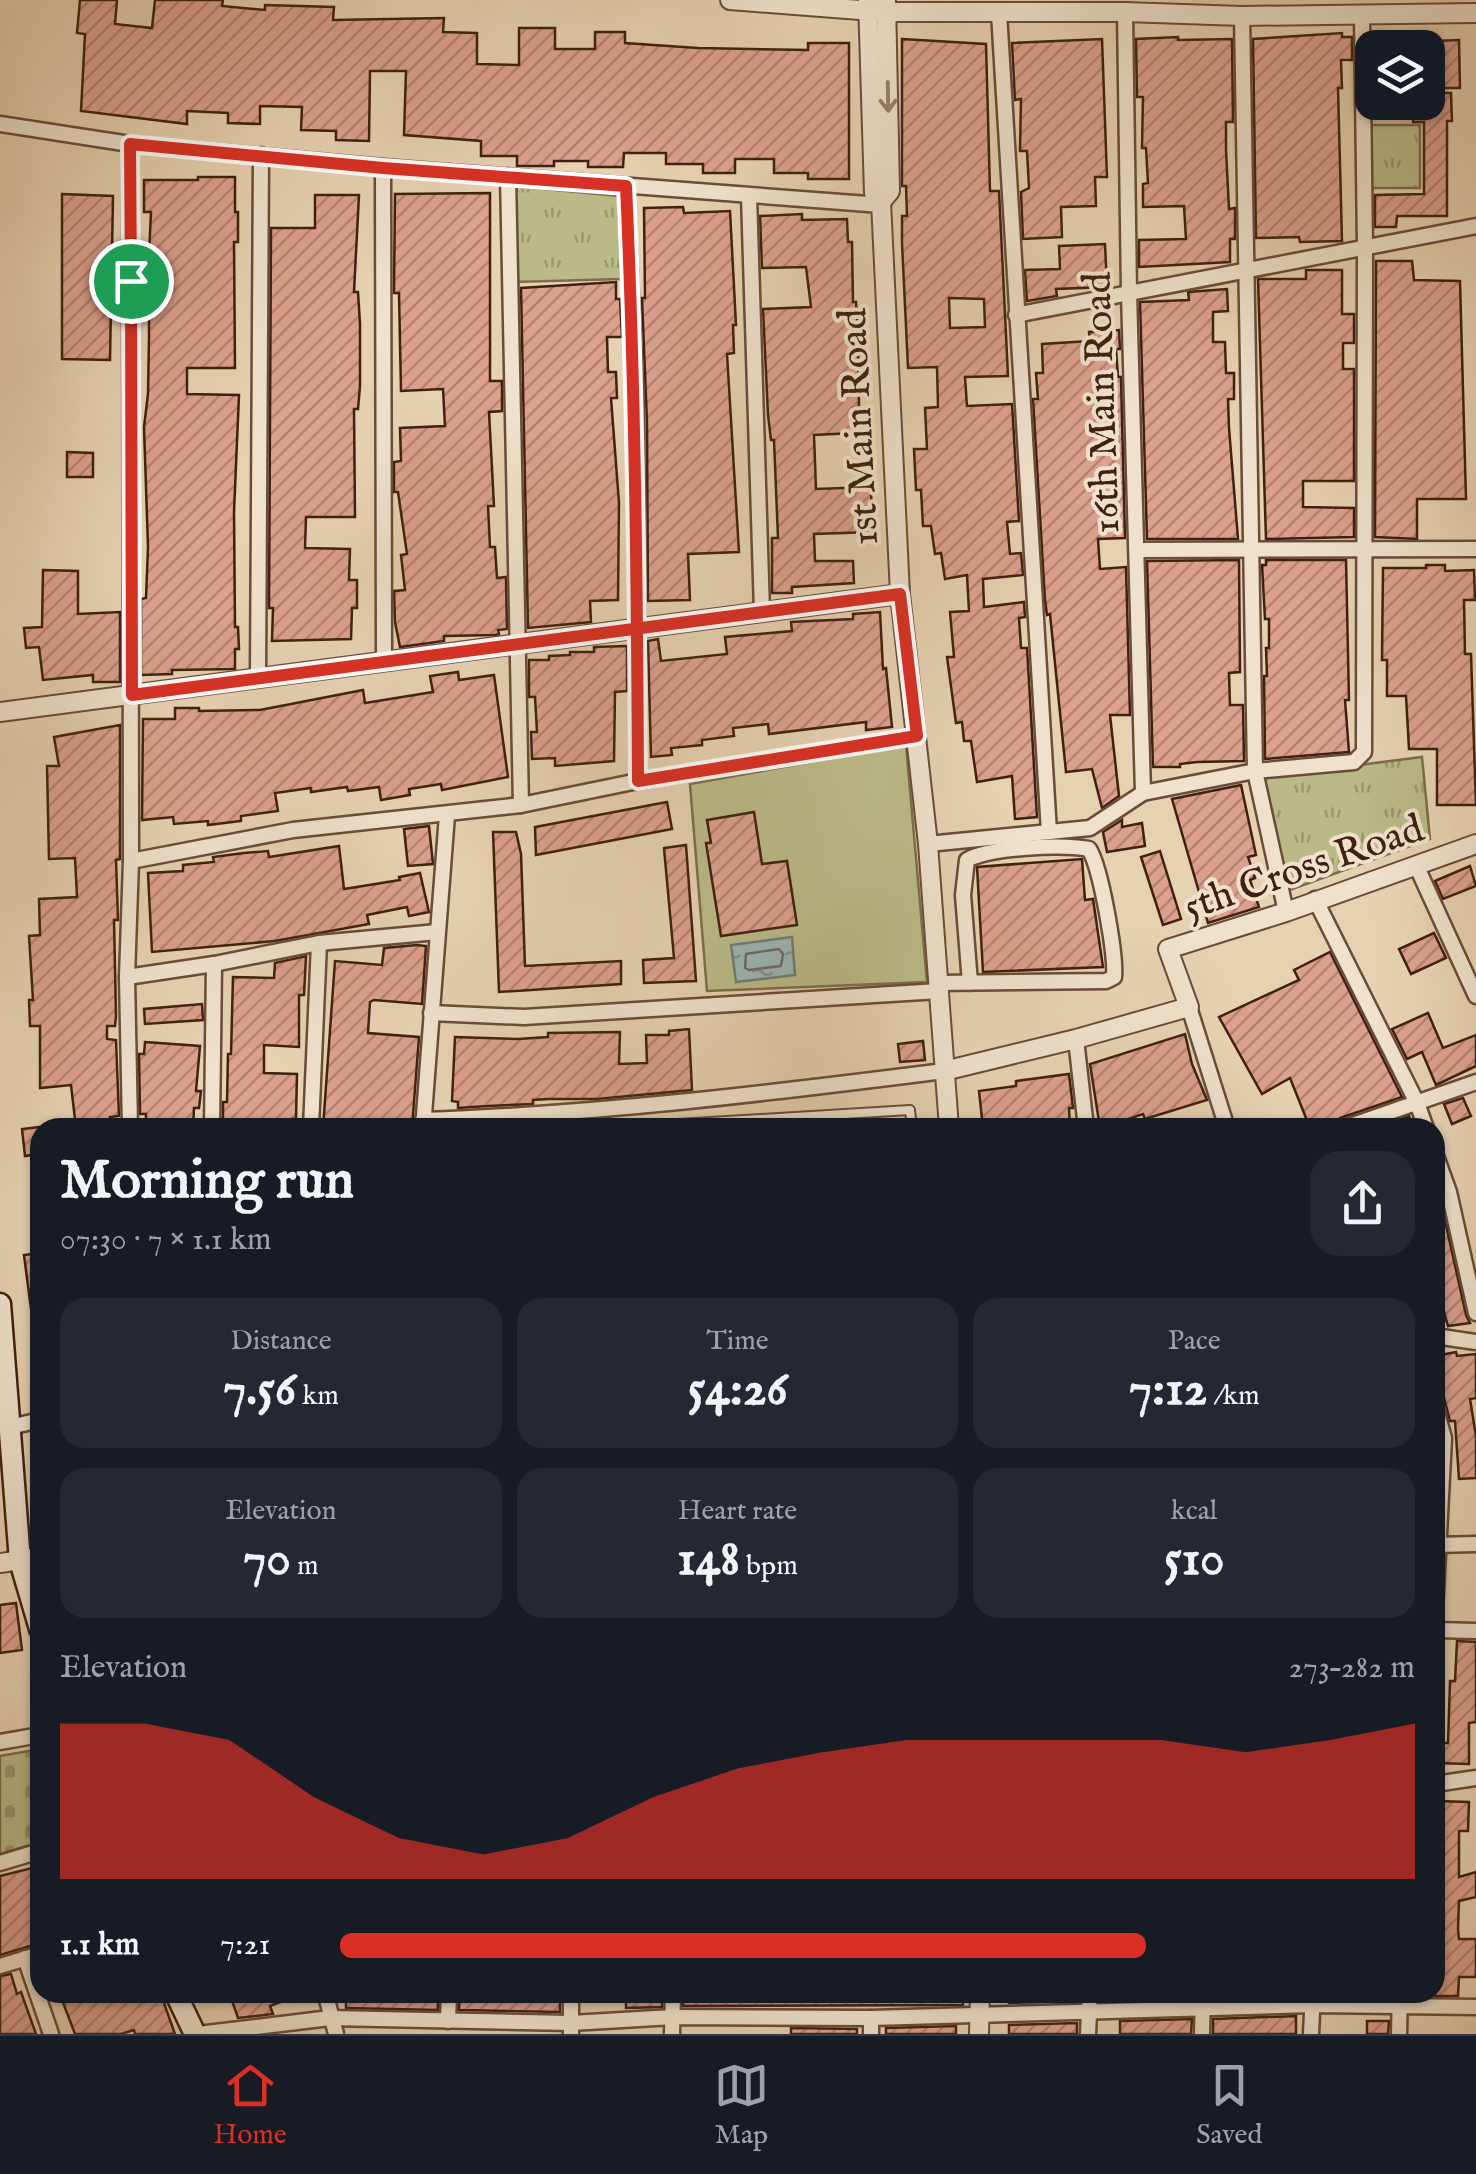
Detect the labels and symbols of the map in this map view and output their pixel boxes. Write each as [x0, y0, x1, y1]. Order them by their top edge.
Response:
one-way arrow [878, 81, 897, 113]
pin [89, 239, 174, 324]
street label: 16th Main Road [1073, 271, 1134, 534]
street label: 1st Main Road [829, 306, 892, 547]
street label: 5th Cross Road [1178, 804, 1431, 934]

